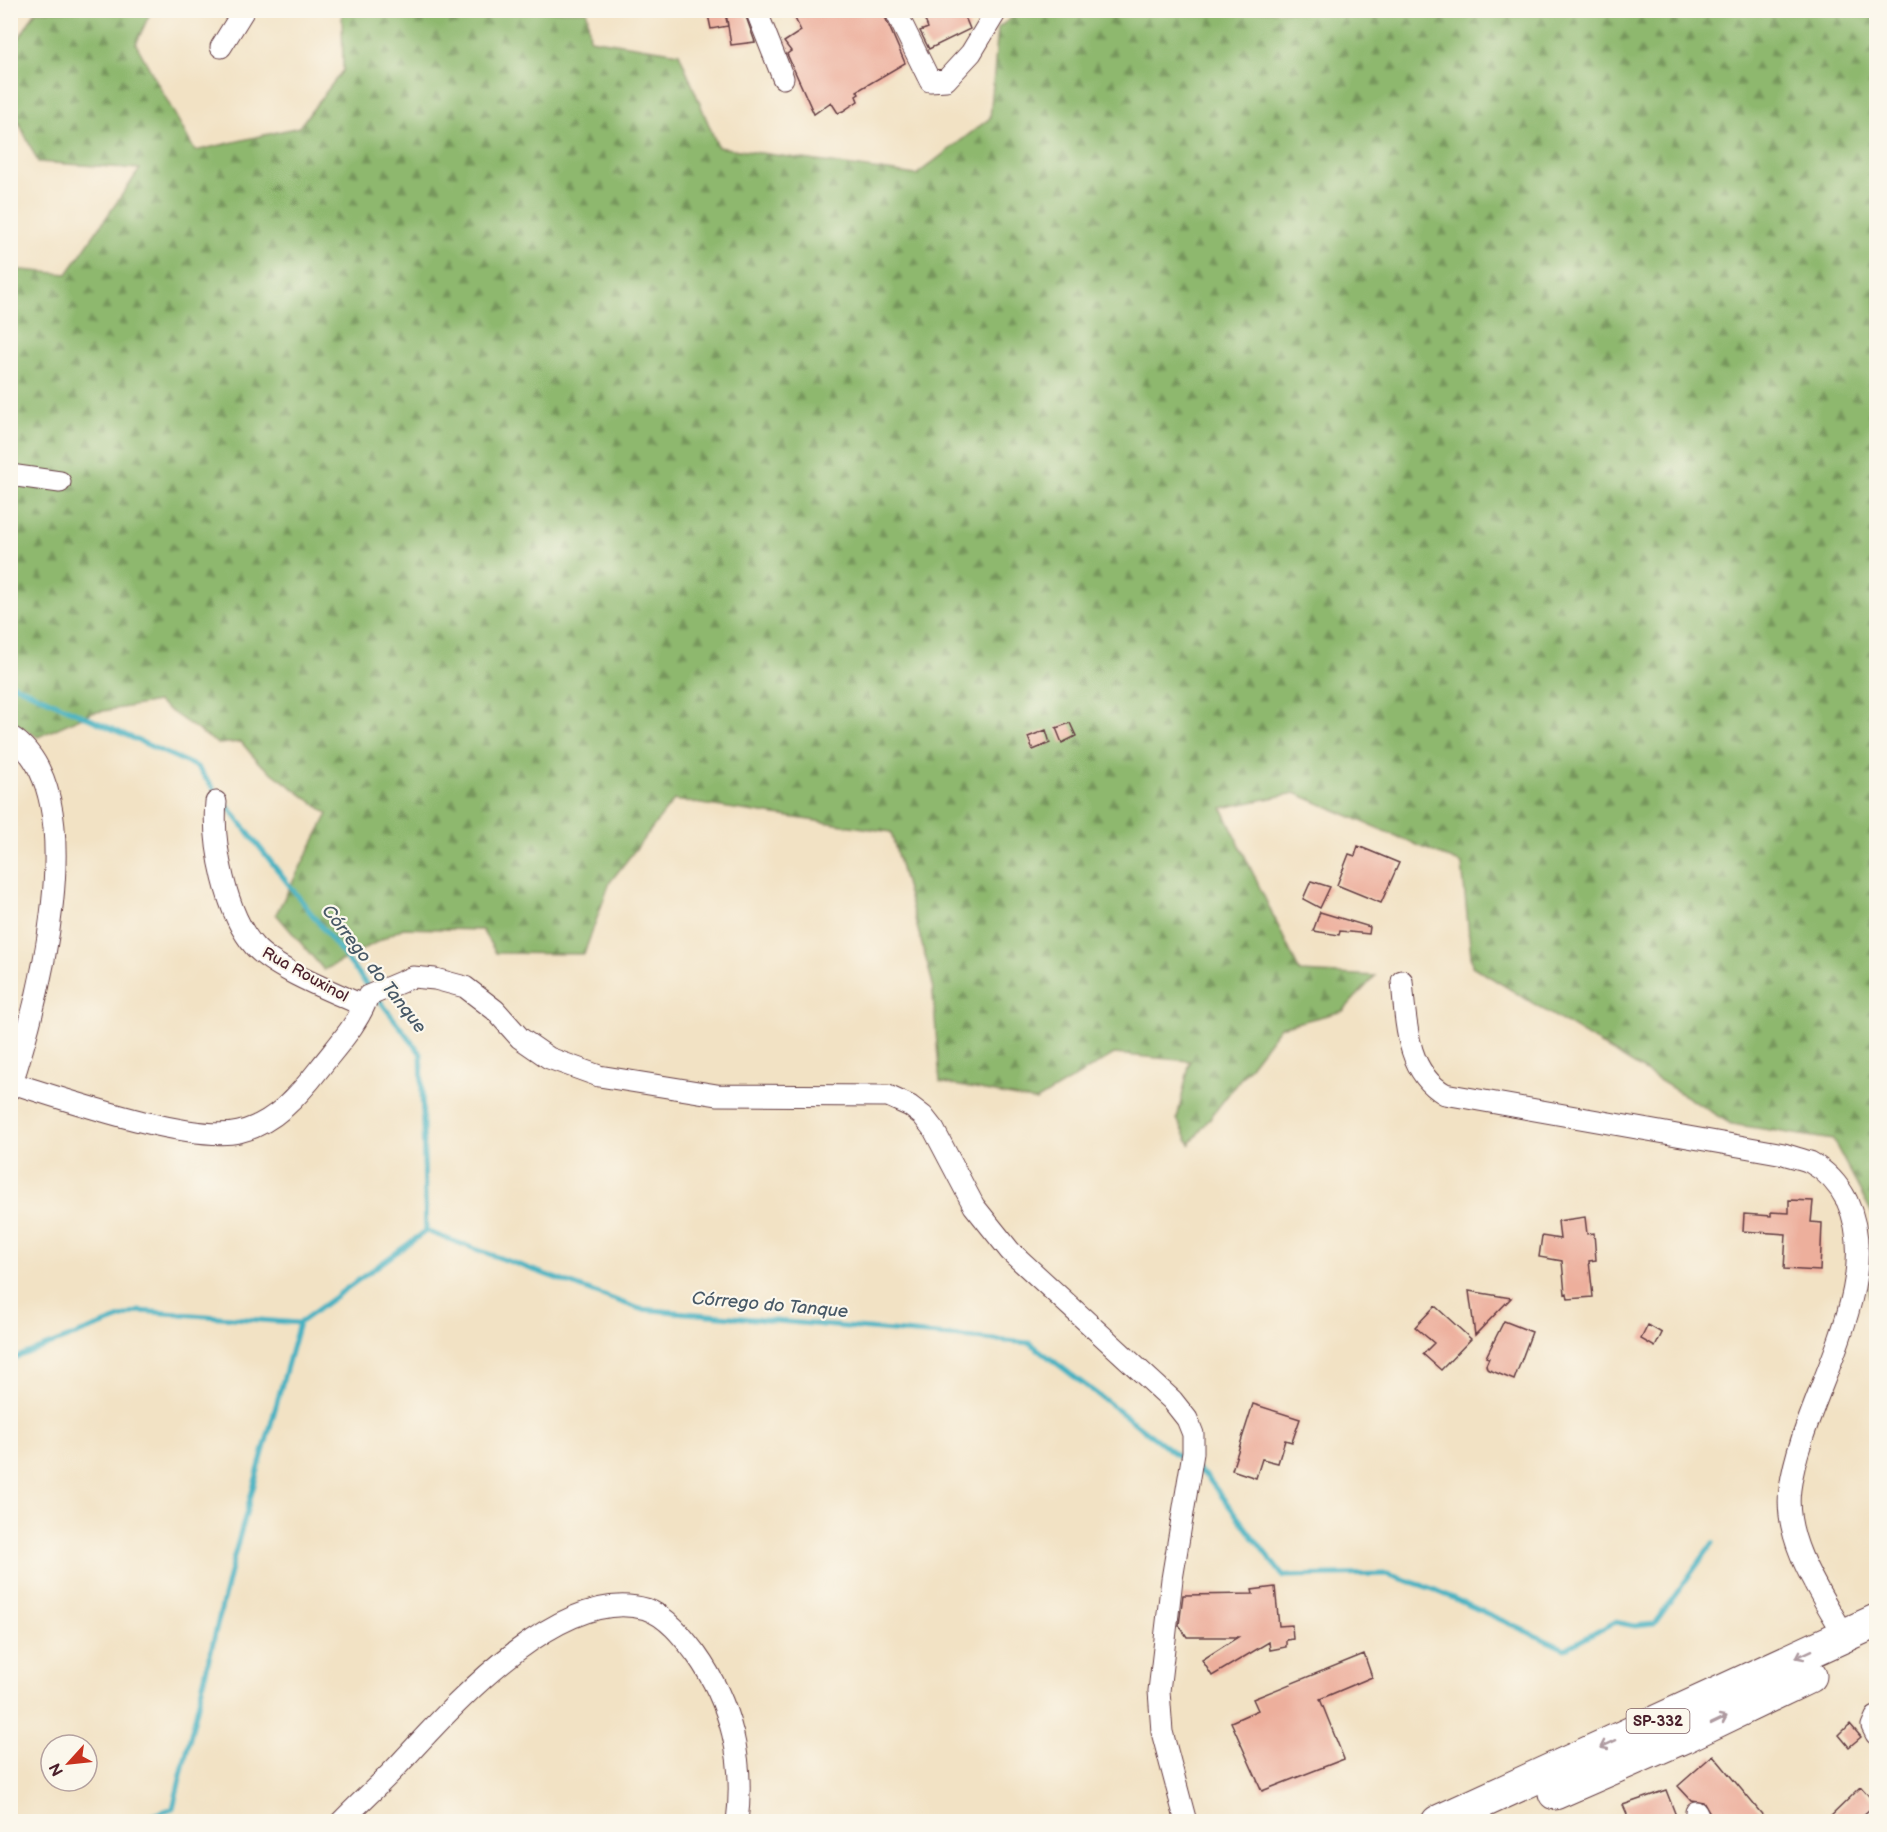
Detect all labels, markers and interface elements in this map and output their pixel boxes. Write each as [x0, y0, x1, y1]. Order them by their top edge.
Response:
water label: Córrego do Tanque [317, 901, 431, 1037]
street label: Rua Rouxinol [259, 943, 351, 1007]
water label: Córrego do Tanque [691, 1288, 849, 1322]
one-way arrow [1796, 1649, 1814, 1660]
road number: SP-332 [1626, 1709, 1690, 1733]
one-way arrow [1709, 1713, 1727, 1725]
north arrow [39, 1733, 99, 1793]
one-way arrow [1599, 1739, 1617, 1750]
text: N [46, 1759, 68, 1779]

